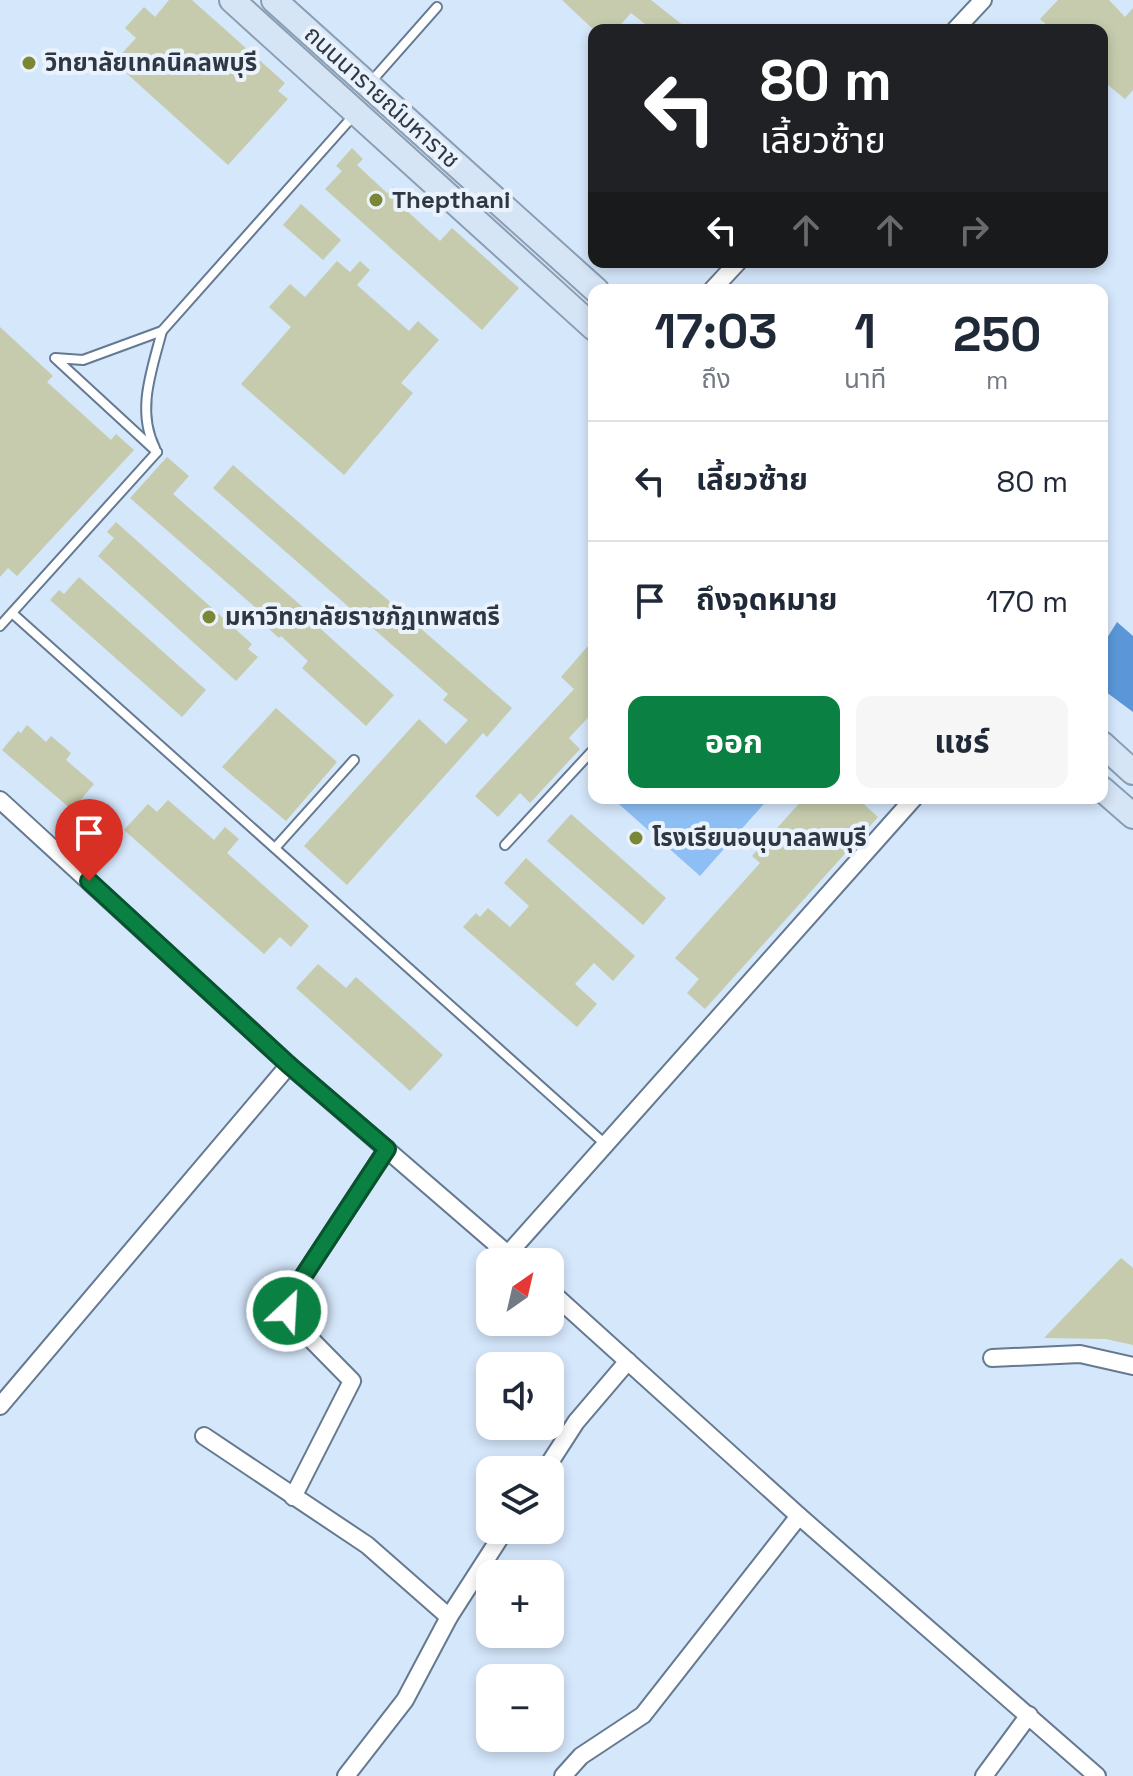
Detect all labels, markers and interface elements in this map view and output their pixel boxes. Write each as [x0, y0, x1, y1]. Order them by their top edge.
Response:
street label: ถนนนารายณ์มหาราช [298, 18, 467, 175]
text: 80 m [760, 45, 892, 116]
place label: วิทยาลัยเทคนิคลพบุรี [45, 47, 257, 78]
marker: วิทยาลัยเทคนิคลพบุรี [20, 54, 38, 72]
icon: left [628, 56, 732, 160]
text: เลี้ยวซ้าย [760, 118, 886, 164]
place label: Thepthani [392, 184, 510, 215]
marker: Thepthani [367, 191, 385, 209]
icon: left [700, 208, 744, 252]
icon: ahead [784, 208, 828, 252]
icon: ahead [868, 208, 912, 252]
icon: right [952, 208, 996, 252]
text: 17:03 [655, 301, 777, 362]
text: 1 [854, 301, 876, 362]
text: 250 [953, 304, 1041, 365]
text: ถึง [701, 362, 731, 396]
text: นาที [844, 362, 886, 396]
text: m [986, 363, 1008, 397]
icon: left [628, 459, 672, 503]
text: เลี้ยวซ้าย [696, 460, 808, 499]
text: 80 m [997, 462, 1068, 501]
icon: arrive [628, 579, 672, 623]
text: ถึงจุดหมาย [696, 580, 837, 619]
text: 170 m [986, 582, 1068, 621]
place label: มหาวิทยาลัยราชภัฏเทพสตรี [225, 601, 500, 632]
marker: มหาวิทยาลัยราชภัฏเทพสตรี [200, 608, 218, 626]
button: ออก [628, 696, 840, 788]
button: แชร์ [856, 696, 1068, 788]
pin [55, 799, 123, 881]
icon: arrive [67, 811, 111, 855]
place label: โรงเรียนอนุบาลลพบุรี [652, 822, 867, 853]
marker: โรงเรียนอนุบาลลพบุรี [627, 829, 645, 847]
north arrow [476, 1248, 564, 1336]
map controls [476, 1248, 564, 1752]
position arrow [245, 1269, 329, 1353]
button: sound [476, 1352, 564, 1440]
button: layers [476, 1456, 564, 1544]
button: + [476, 1560, 564, 1648]
button: − [476, 1664, 564, 1752]

